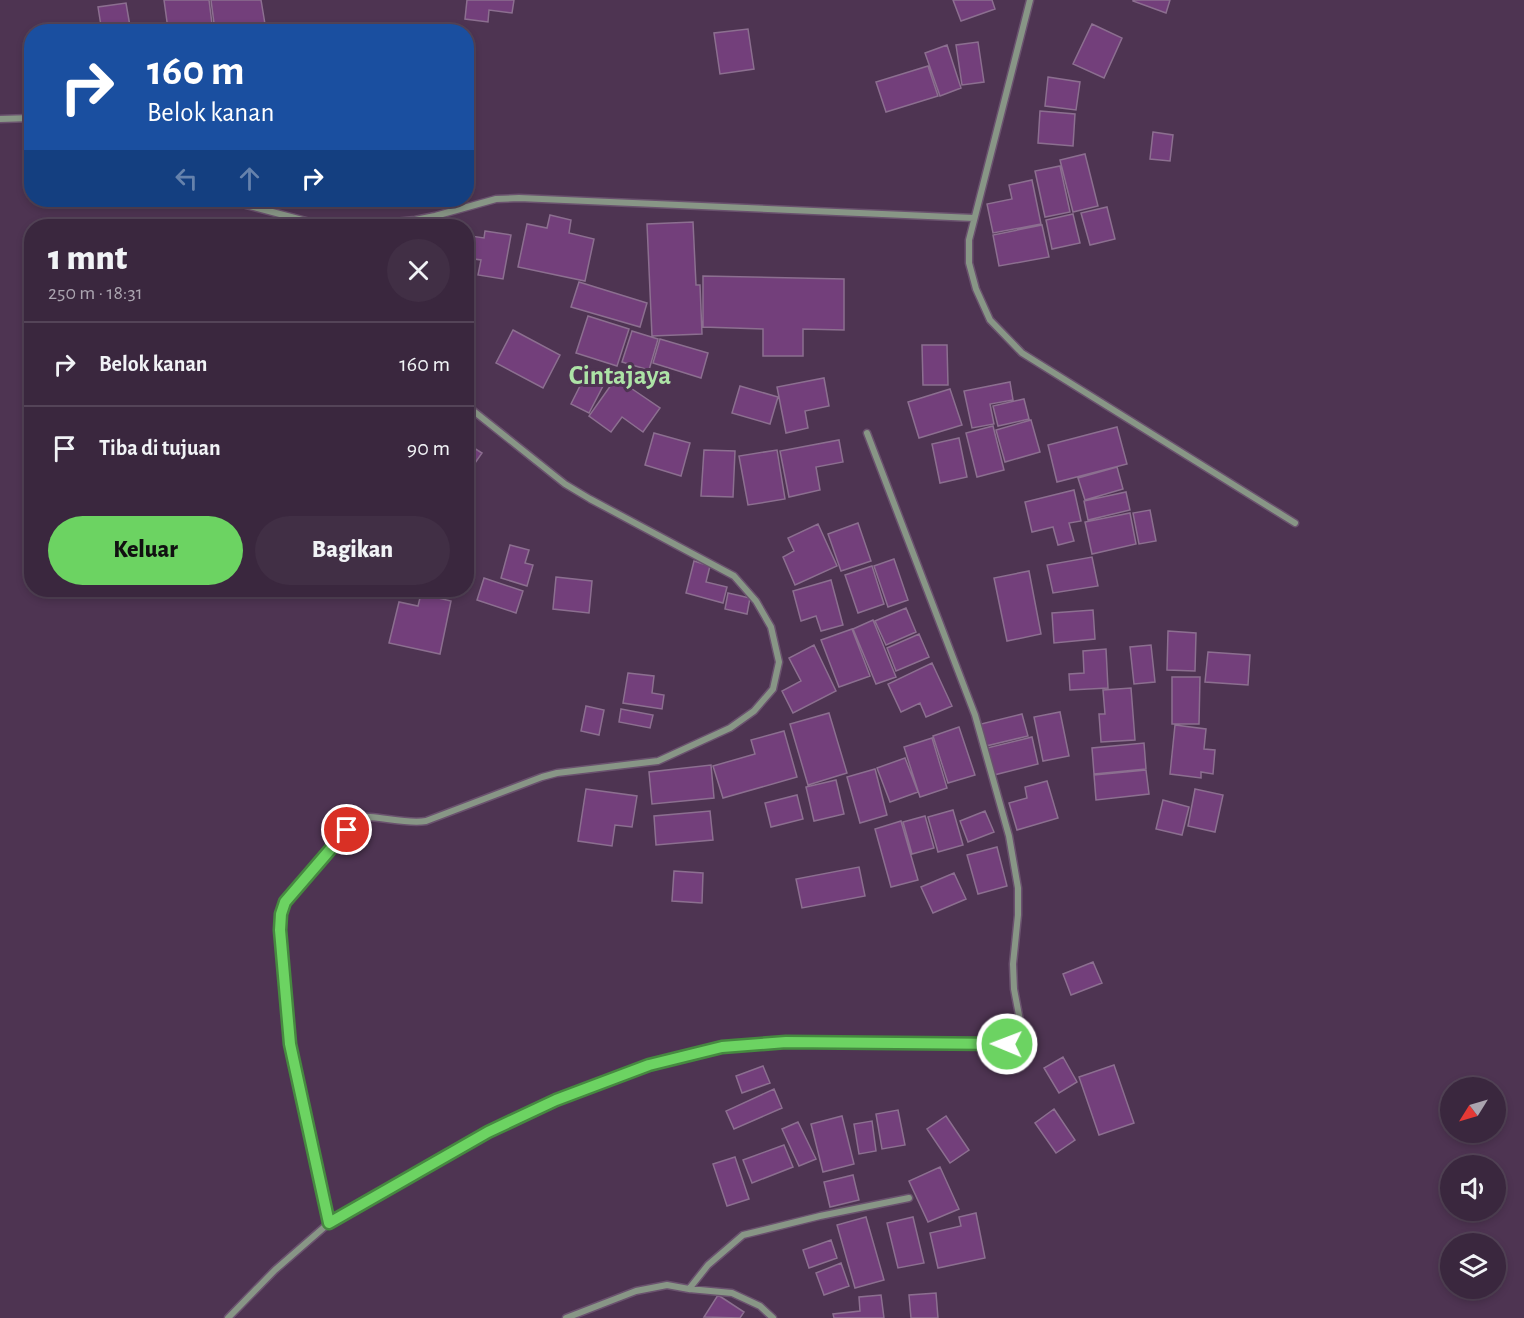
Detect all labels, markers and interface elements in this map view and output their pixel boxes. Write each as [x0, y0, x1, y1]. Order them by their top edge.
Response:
icon: right [48, 48, 126, 126]
text: 160 m [147, 50, 245, 92]
text: Belok kanan [147, 99, 274, 126]
icon: left [170, 162, 203, 195]
icon: ahead [233, 162, 266, 195]
icon: right [296, 162, 329, 195]
button: close [387, 239, 450, 302]
text: 1 mnt [48, 240, 127, 276]
text: 250 m · 18:31 [48, 283, 143, 303]
icon: right [48, 348, 81, 381]
text: Belok kanan [99, 353, 207, 375]
text: 160 m [399, 353, 450, 375]
district label: Cintajaya [569, 362, 671, 390]
icon: arrive [48, 432, 81, 465]
text: Tiba di tujuan [99, 437, 221, 459]
text: 90 m [407, 437, 450, 459]
button: Keluar [48, 516, 243, 585]
button: Bagikan [255, 516, 450, 585]
pin [321, 804, 372, 855]
icon: arrive [330, 813, 363, 846]
position arrow [975, 1012, 1039, 1076]
north arrow [1440, 1077, 1506, 1143]
map controls [1440, 1077, 1506, 1299]
button: sound [1440, 1155, 1506, 1221]
button: layers [1440, 1233, 1506, 1299]

